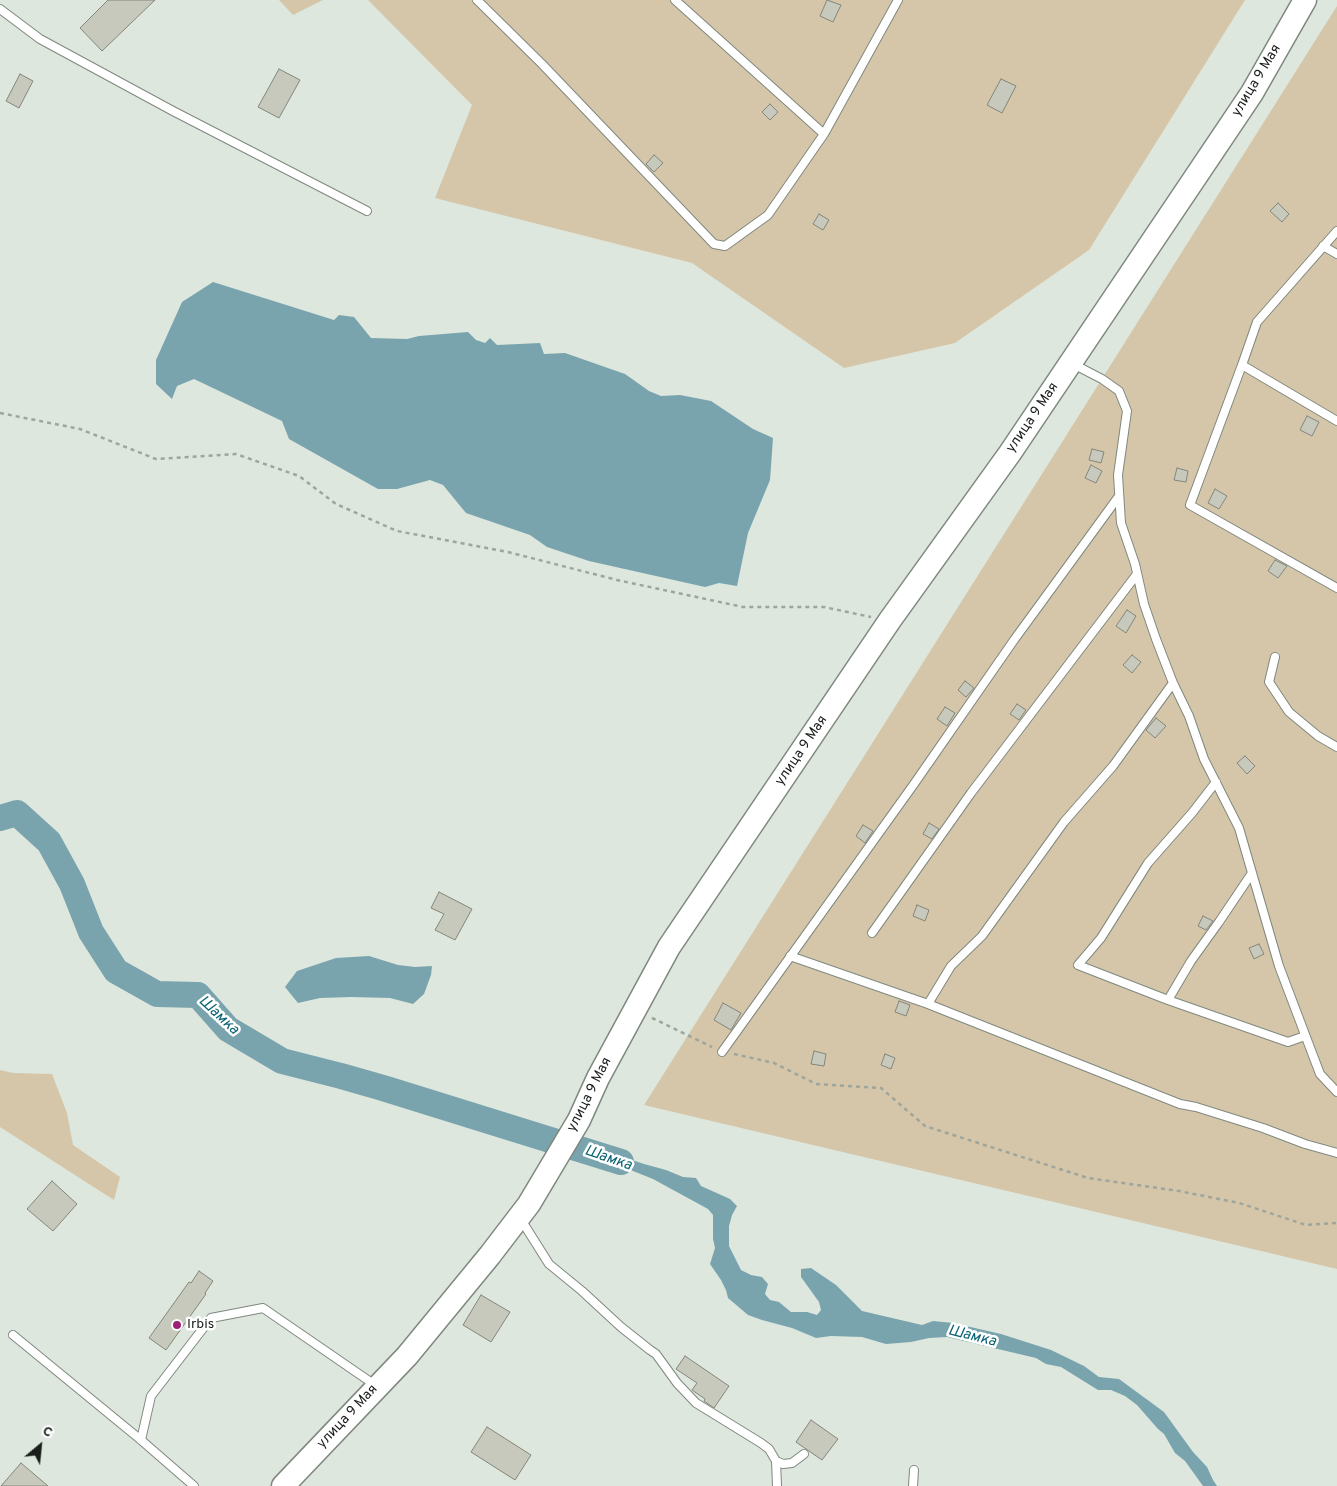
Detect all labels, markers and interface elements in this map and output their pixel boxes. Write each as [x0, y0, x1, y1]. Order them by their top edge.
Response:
street label: улица 9 Мая [1229, 42, 1285, 120]
street label: улица 9 Мая [1003, 380, 1063, 456]
street label: улица 9 Мая [772, 713, 832, 789]
water label: Шамка [194, 993, 242, 1039]
street label: улица 9 Мая [564, 1055, 616, 1135]
water label: Шамка [582, 1143, 634, 1175]
place label: Irbis [187, 1317, 214, 1333]
marker: Irbis [171, 1319, 183, 1331]
water label: Шамка [946, 1322, 998, 1352]
street label: улица 9 Мая [314, 1382, 382, 1452]
north arrow [15, 1421, 65, 1471]
text: С [39, 1423, 55, 1442]

